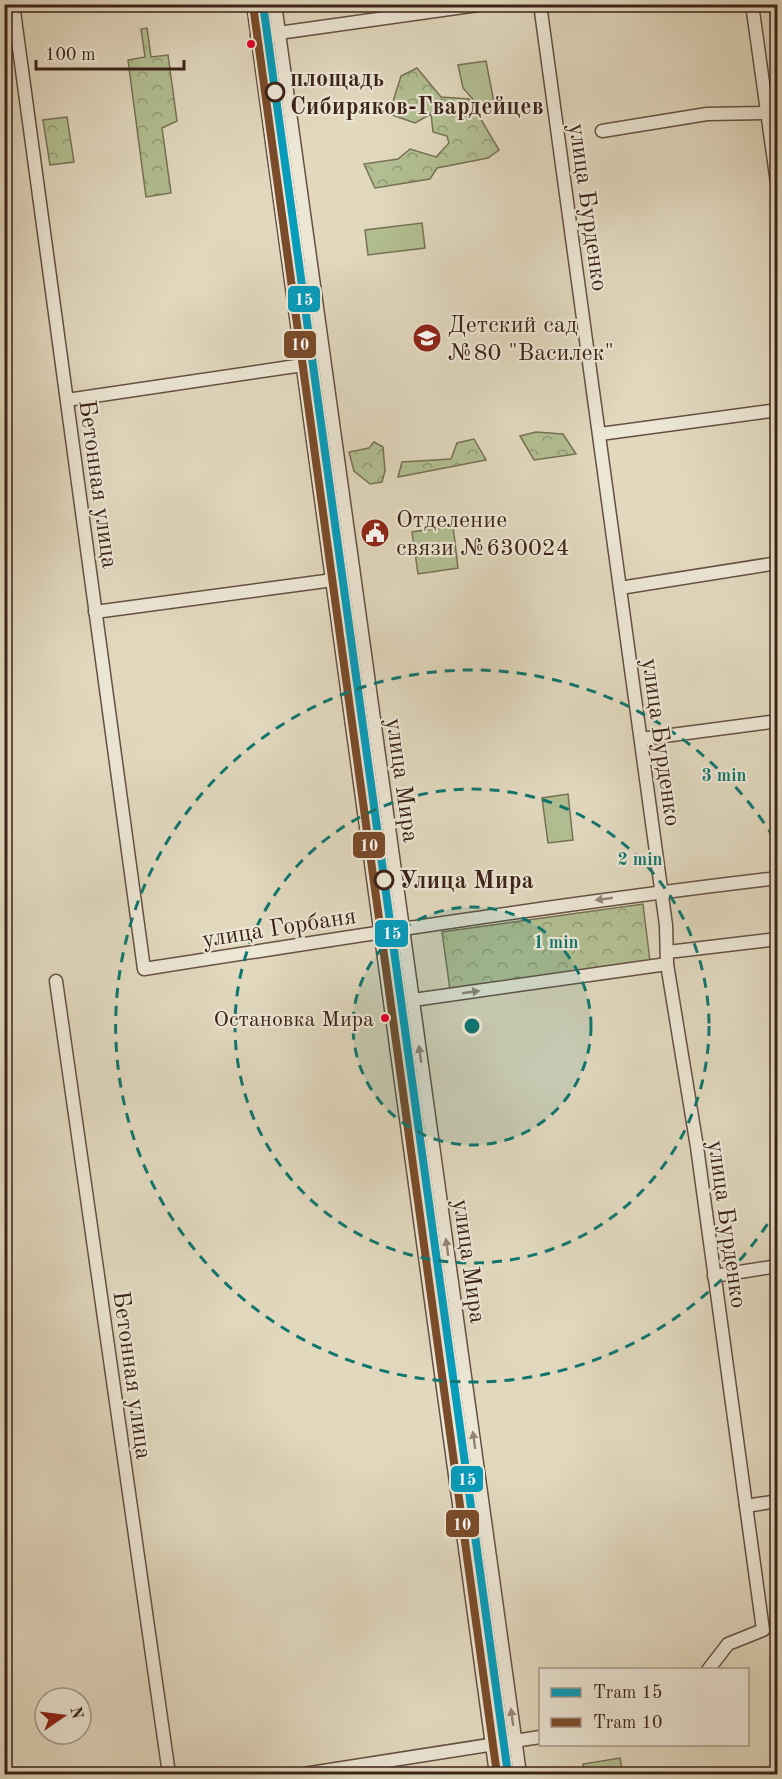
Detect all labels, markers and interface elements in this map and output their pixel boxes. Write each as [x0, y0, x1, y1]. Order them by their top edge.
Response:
scale bar [36, 33, 184, 71]
unlabelled marker [245, 38, 257, 50]
text: 100 m [45, 46, 96, 64]
place label: площадь Сибиряков-Гвардейцев [290, 68, 544, 120]
marker: площадь Сибиряков-Гвардейцев [265, 82, 285, 102]
street label: улица Бурденко [563, 122, 611, 293]
line badge: 15 [287, 285, 321, 313]
text: 15 [295, 293, 313, 309]
place label: Детский сад №80 "Василек" [448, 314, 614, 366]
school or university icon: Детский сад №80 "Василек" [411, 322, 443, 354]
line badge: 10 [283, 330, 317, 359]
text: 10 [291, 338, 309, 354]
street label: Бетонная улица [73, 398, 121, 570]
place label: Отделение связи №630024 [396, 509, 570, 561]
public building icon: Отделение связи №630024 [359, 517, 391, 549]
street label: улица Бурденко [636, 657, 684, 828]
street label: улица Мира [380, 716, 422, 844]
text: 3 min [701, 767, 747, 785]
line badge: 10 [352, 831, 386, 859]
text: 10 [360, 839, 378, 855]
text: 2 min [617, 851, 663, 869]
marker: Улица Мира [374, 870, 394, 890]
place label: Улица Мира [399, 870, 534, 894]
one-way arrow [594, 895, 613, 904]
street label: улица Горбаня [201, 905, 358, 953]
line badge: 15 [374, 919, 409, 948]
text: 15 [383, 927, 401, 943]
text: 1 min [533, 934, 579, 952]
one-way arrow [461, 988, 480, 997]
place label: Остановка Мира [214, 1009, 374, 1031]
marker: Остановка Мира [379, 1012, 391, 1024]
centre of rings [462, 1016, 482, 1036]
one-way arrow [416, 1044, 425, 1063]
street label: улица Бурденко [702, 1139, 750, 1310]
street label: улица Мира [447, 1197, 489, 1325]
one-way arrow [442, 1237, 451, 1256]
street label: Бетонная улица [107, 1289, 155, 1461]
one-way arrow [469, 1431, 478, 1450]
line badge: 15 [450, 1465, 484, 1493]
text: 15 [458, 1473, 476, 1489]
line badge: 10 [445, 1509, 480, 1538]
text: 10 [453, 1518, 471, 1534]
legend [539, 1668, 749, 1746]
text: Tram 15 [593, 1684, 662, 1702]
north arrow [33, 1686, 93, 1746]
text: N [66, 1705, 85, 1721]
one-way arrow [507, 1707, 516, 1726]
text: Tram 10 [593, 1714, 662, 1732]

